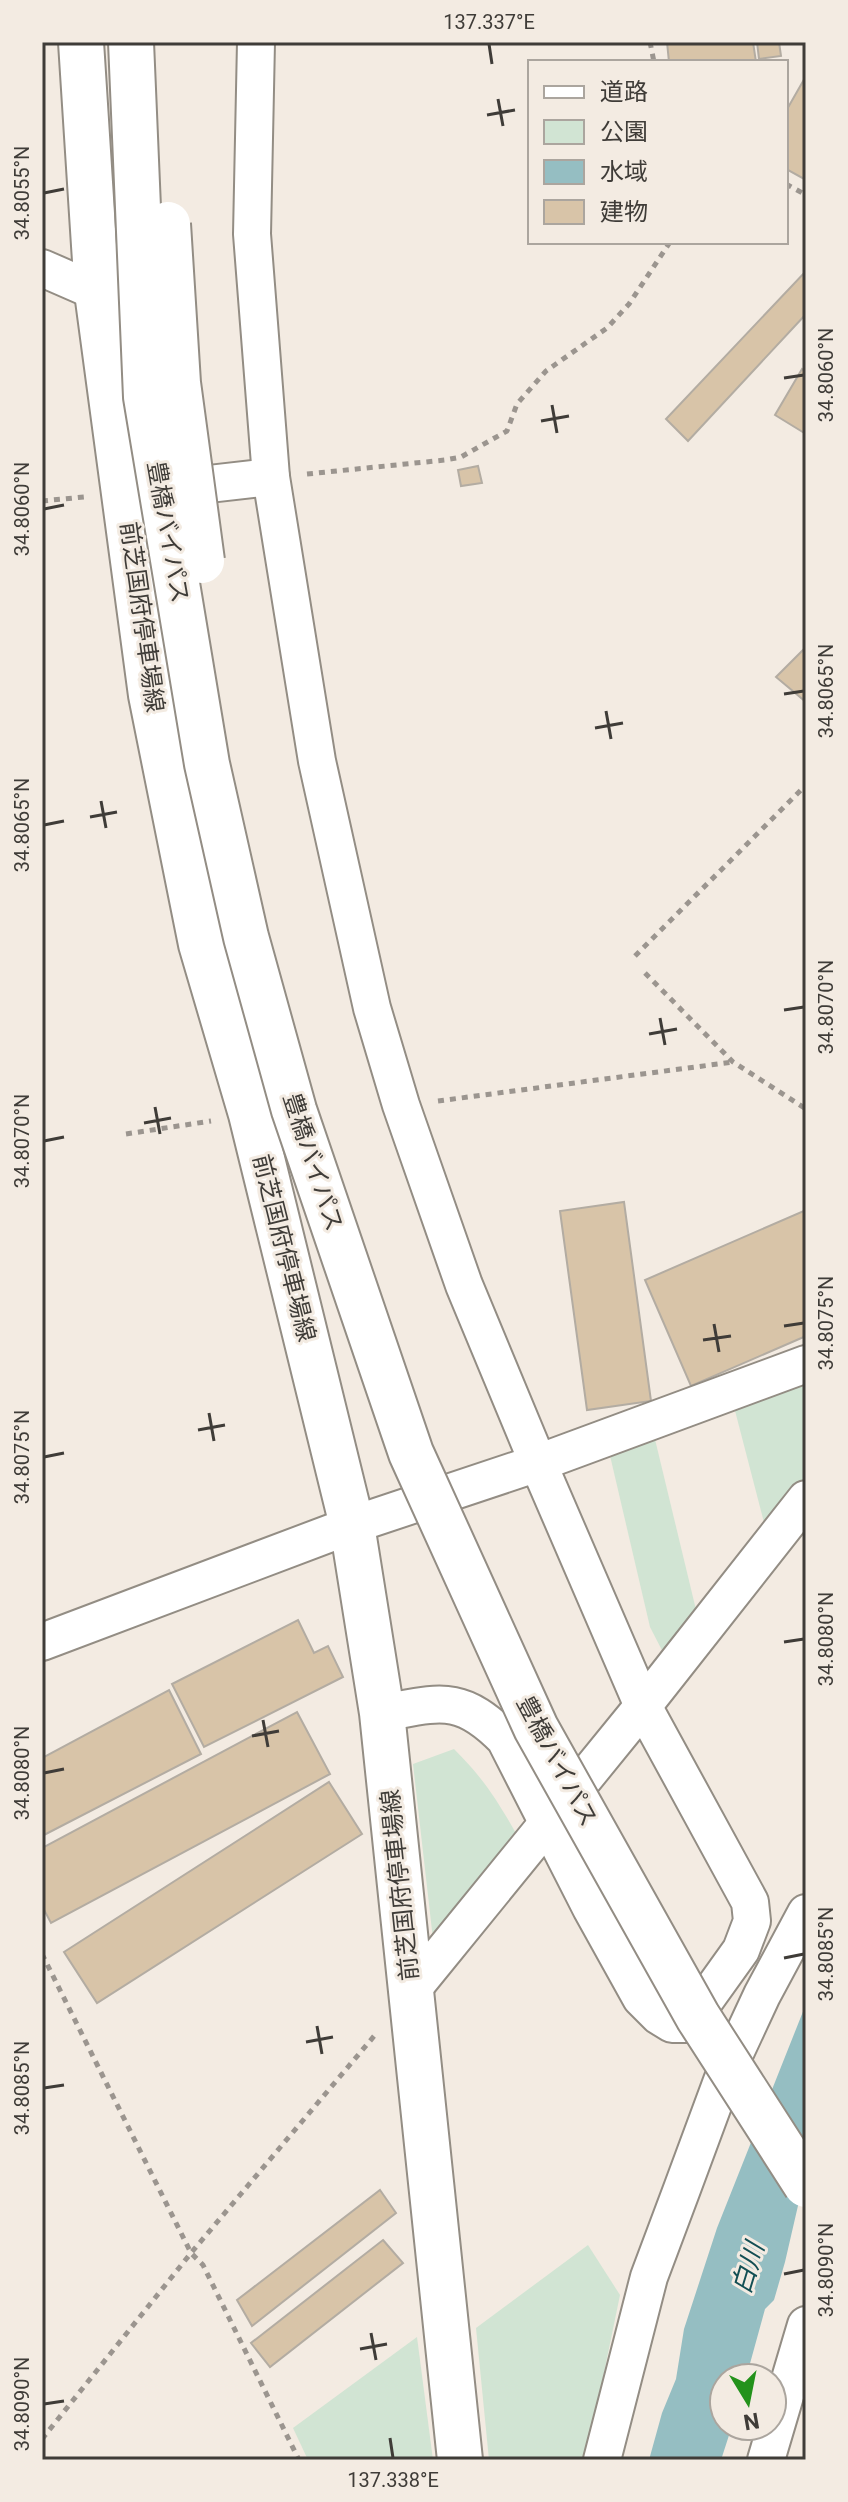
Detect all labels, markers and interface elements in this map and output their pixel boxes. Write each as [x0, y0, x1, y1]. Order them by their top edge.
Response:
text: 137.337°E [443, 10, 535, 34]
legend [528, 60, 788, 244]
text: 道路 [600, 78, 648, 106]
text: 公園 [600, 118, 648, 146]
text: 34.8055°N [10, 146, 34, 240]
text: 水域 [600, 158, 648, 186]
text: 建物 [600, 198, 648, 226]
text: 34.8060°N [814, 328, 838, 422]
street label: 豊橋バイパス [142, 459, 194, 605]
text: 34.8060°N [10, 462, 34, 556]
street label: 前芝国府停車場線 [115, 520, 169, 714]
text: 34.8065°N [814, 644, 838, 738]
text: 34.8065°N [10, 778, 34, 872]
text: 34.8070°N [814, 960, 838, 1054]
street label: 豊橋バイパス [278, 1089, 348, 1235]
text: 34.8070°N [10, 1094, 34, 1188]
street label: 前芝国府停車場線 [247, 1151, 321, 1345]
text: 34.8075°N [814, 1276, 838, 1370]
text: 34.8075°N [10, 1410, 34, 1504]
text: 34.8080°N [814, 1592, 838, 1686]
street label: 豊橋バイパス [511, 1691, 603, 1831]
text: 34.8080°N [10, 1726, 34, 1820]
street label: 前芝国府停車場線 [376, 1788, 424, 1982]
text: 34.8085°N [814, 1907, 838, 2001]
text: 34.8085°N [10, 2041, 34, 2135]
text: 34.8090°N [814, 2223, 838, 2317]
water label: 白川 [726, 2236, 771, 2297]
text: 34.8090°N [10, 2357, 34, 2451]
north arrow [708, 2362, 788, 2442]
text: N [742, 2408, 761, 2435]
text: 137.338°E [347, 2468, 439, 2492]

